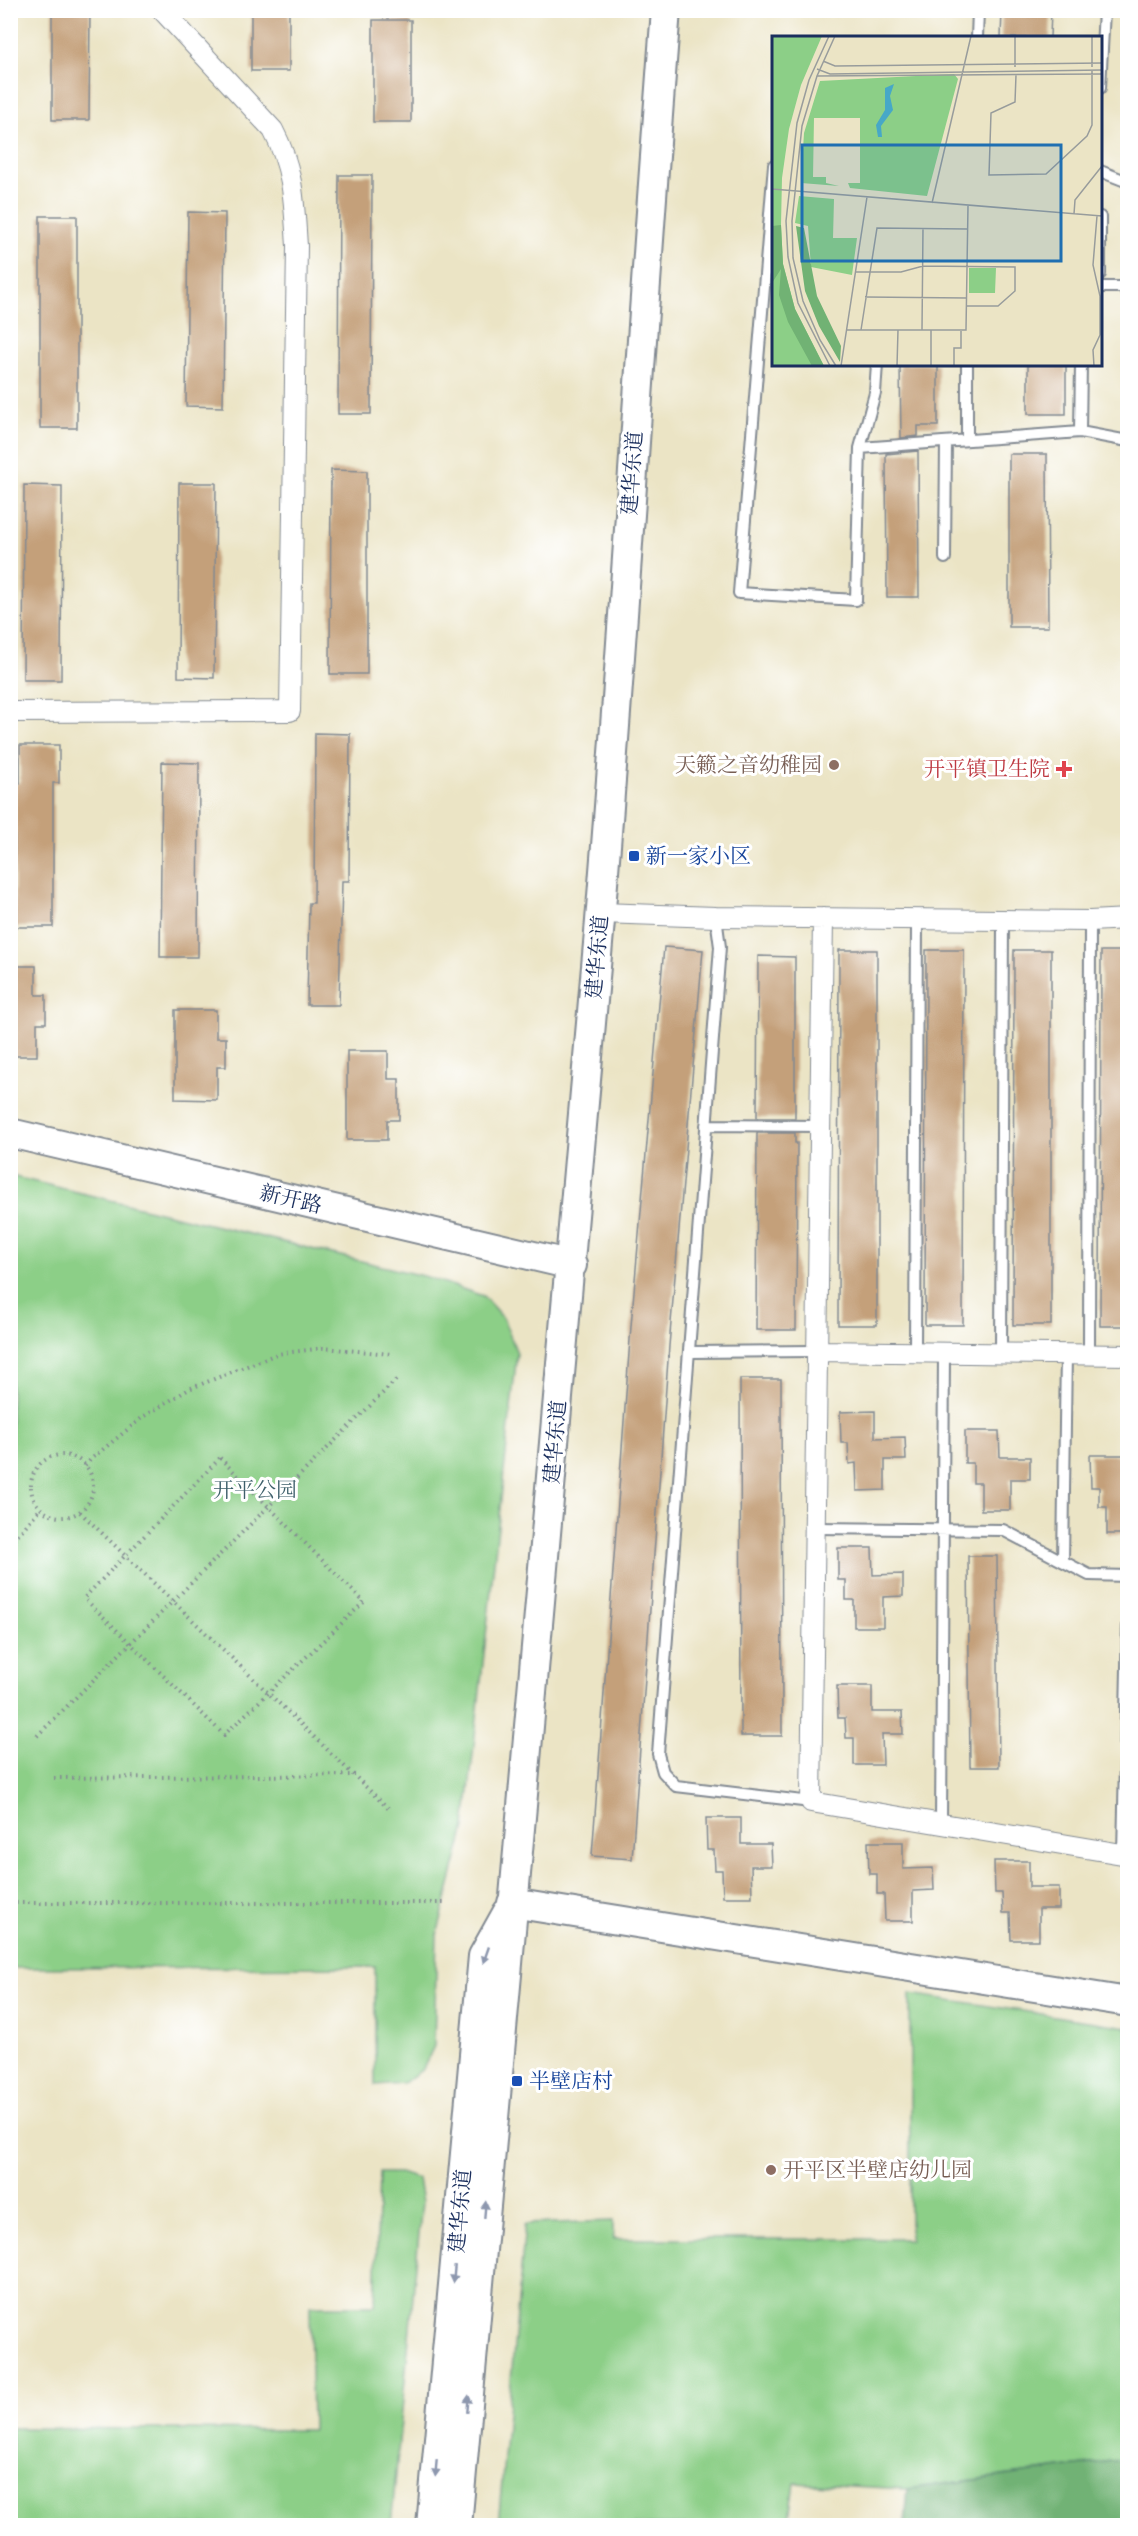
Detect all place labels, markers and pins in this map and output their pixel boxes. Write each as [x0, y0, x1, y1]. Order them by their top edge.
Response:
place label: 天籁之音幼稚园 [675, 751, 822, 779]
place label: 开平镇卫生院 [924, 755, 1050, 783]
marker: 天籁之音幼稚园 [827, 758, 841, 772]
marker: 开平镇卫生院 [1055, 760, 1073, 778]
place label: 新一家小区 [646, 842, 751, 870]
marker: 新一家小区 [627, 849, 641, 863]
place label: 半壁店村 [529, 2067, 613, 2095]
marker: 半壁店村 [510, 2074, 524, 2088]
place label: 开平区半壁店幼儿园 [783, 2156, 972, 2184]
marker: 开平区半壁店幼儿园 [764, 2163, 778, 2177]

